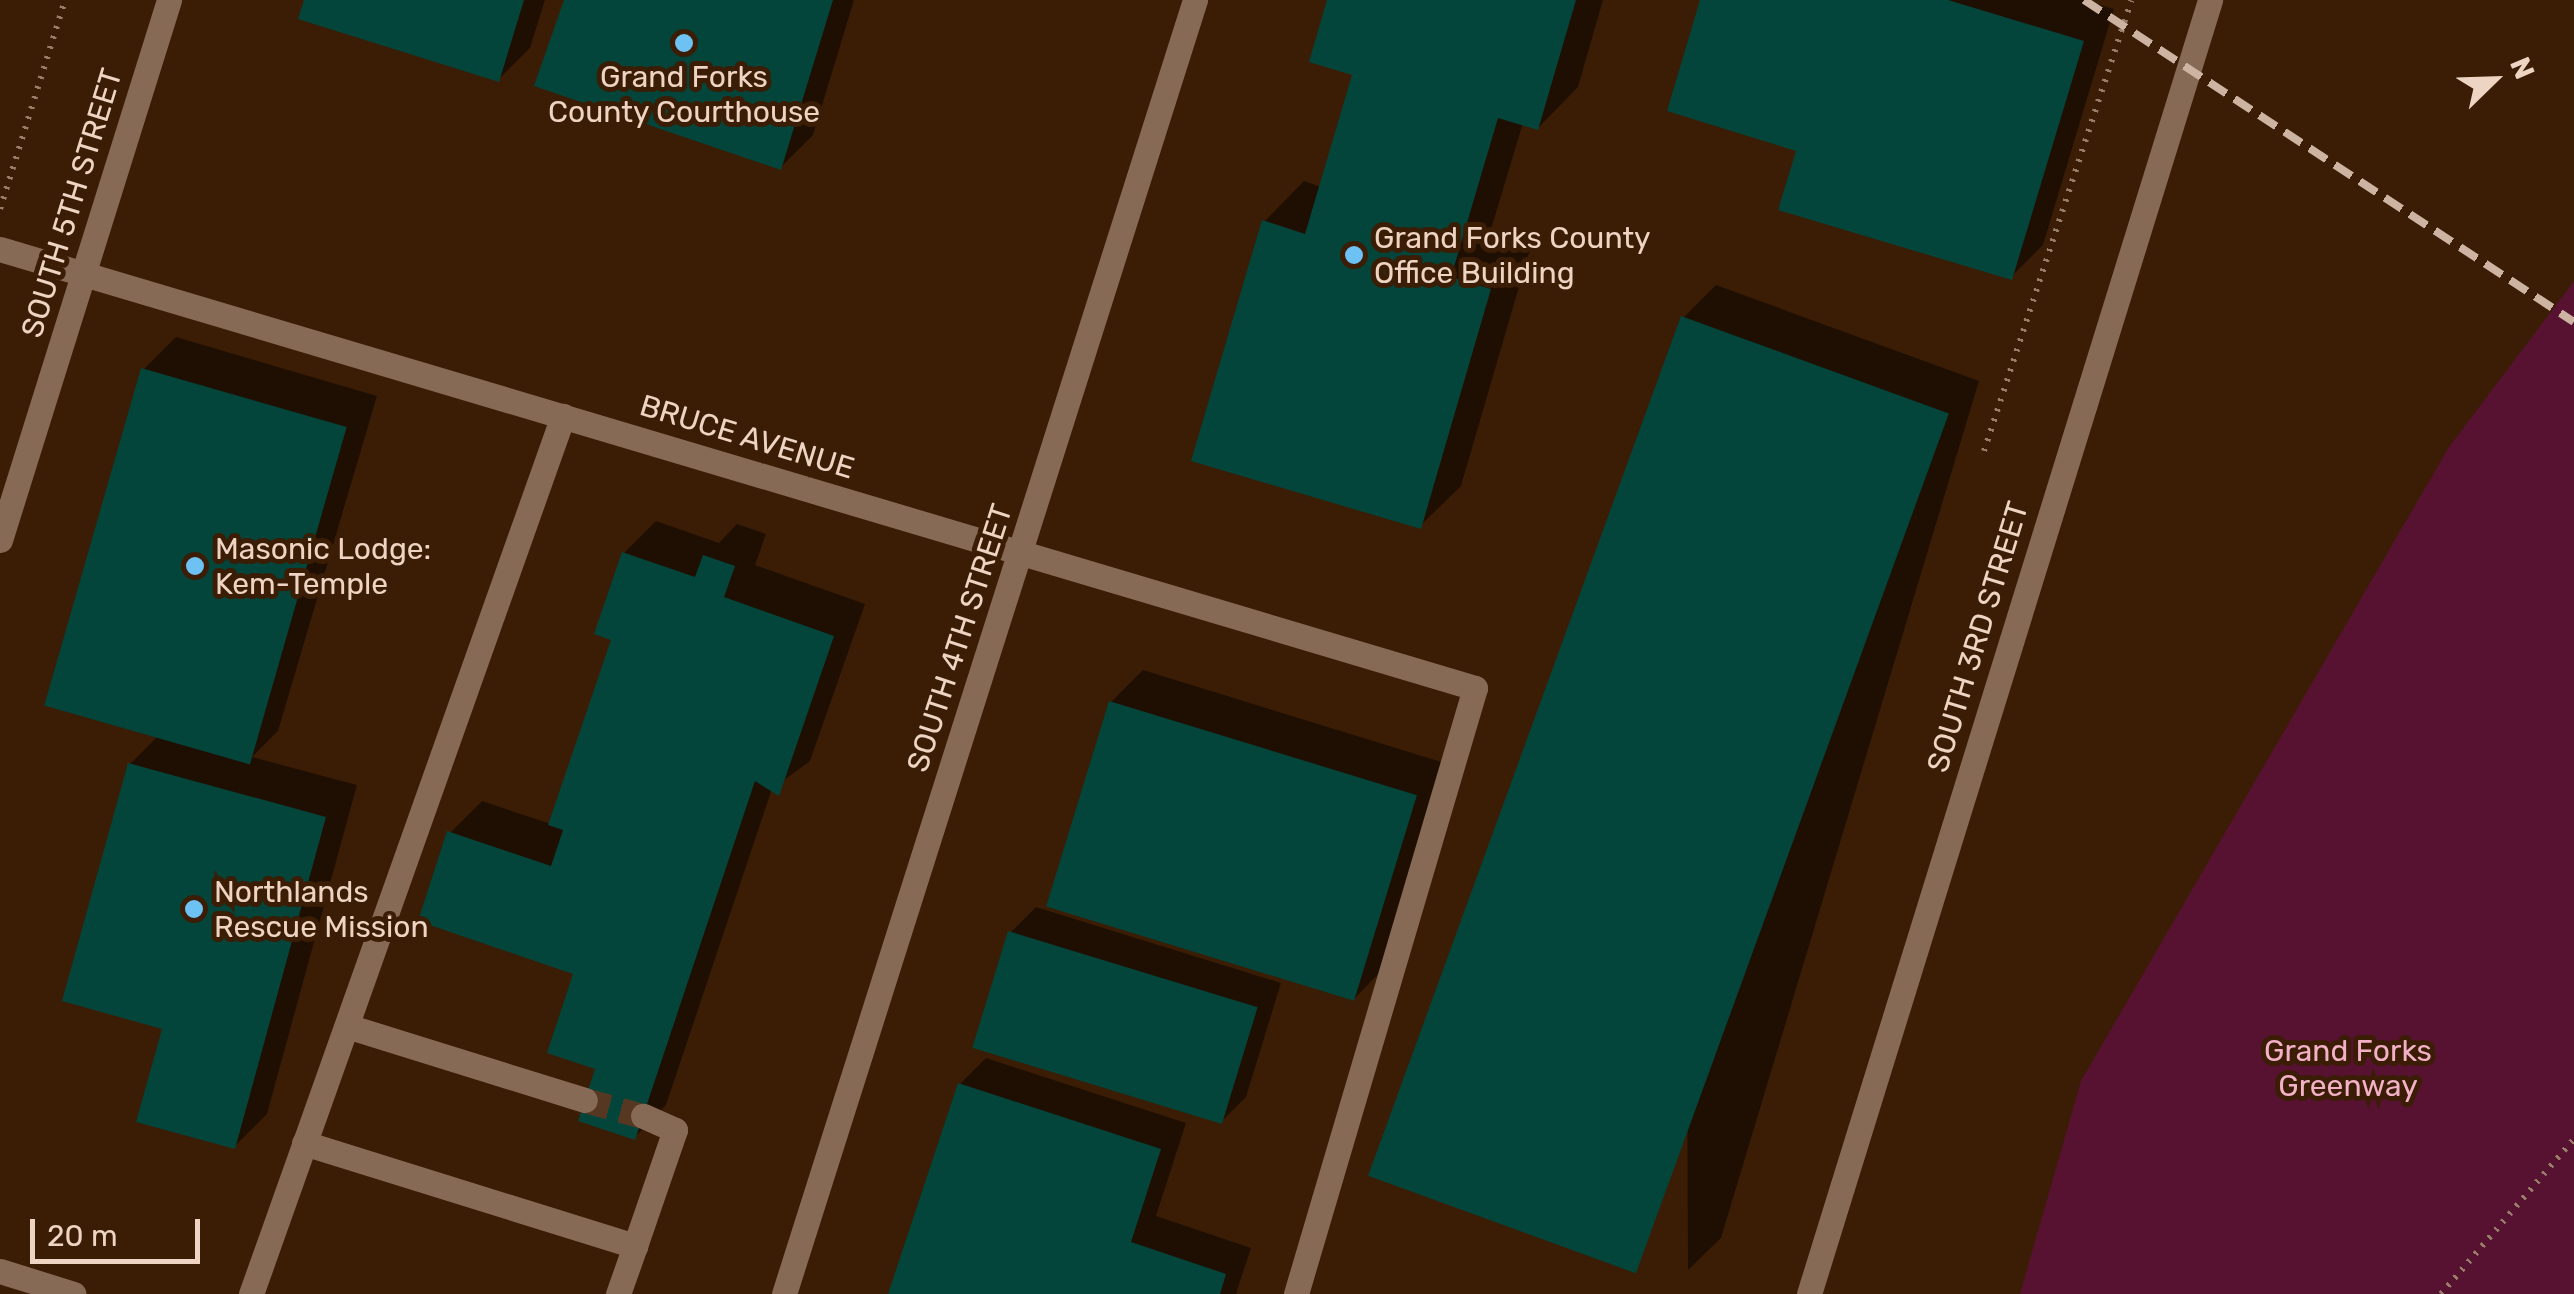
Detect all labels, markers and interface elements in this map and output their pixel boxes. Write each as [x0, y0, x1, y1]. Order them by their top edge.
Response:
north arrow [2444, 30, 2544, 130]
marker: Grand Forks County Courthouse [673, 32, 695, 54]
text: N [2503, 52, 2541, 84]
place label: Grand Forks County Courthouse [548, 59, 820, 130]
street label: SOUTH 5TH STREET [14, 64, 130, 342]
place label: Grand Forks County Office Building [1374, 220, 1651, 290]
marker: Grand Forks County Office Building [1343, 244, 1365, 266]
street label: BRUCE AVENUE [635, 387, 859, 487]
street label: SOUTH 3RD STREET [1920, 497, 2036, 777]
street label: SOUTH 4TH STREET [900, 500, 1020, 776]
place label: Masonic Lodge: Kem-Temple [215, 531, 431, 602]
marker: Masonic Lodge: Kem-Temple [184, 555, 206, 577]
place label: Northlands Rescue Mission [214, 874, 429, 944]
marker: Northlands Rescue Mission [183, 898, 205, 920]
park label: Grand Forks Greenway [2264, 1033, 2432, 1104]
scale bar [35, 1199, 205, 1261]
text: 20 m [47, 1218, 118, 1254]

